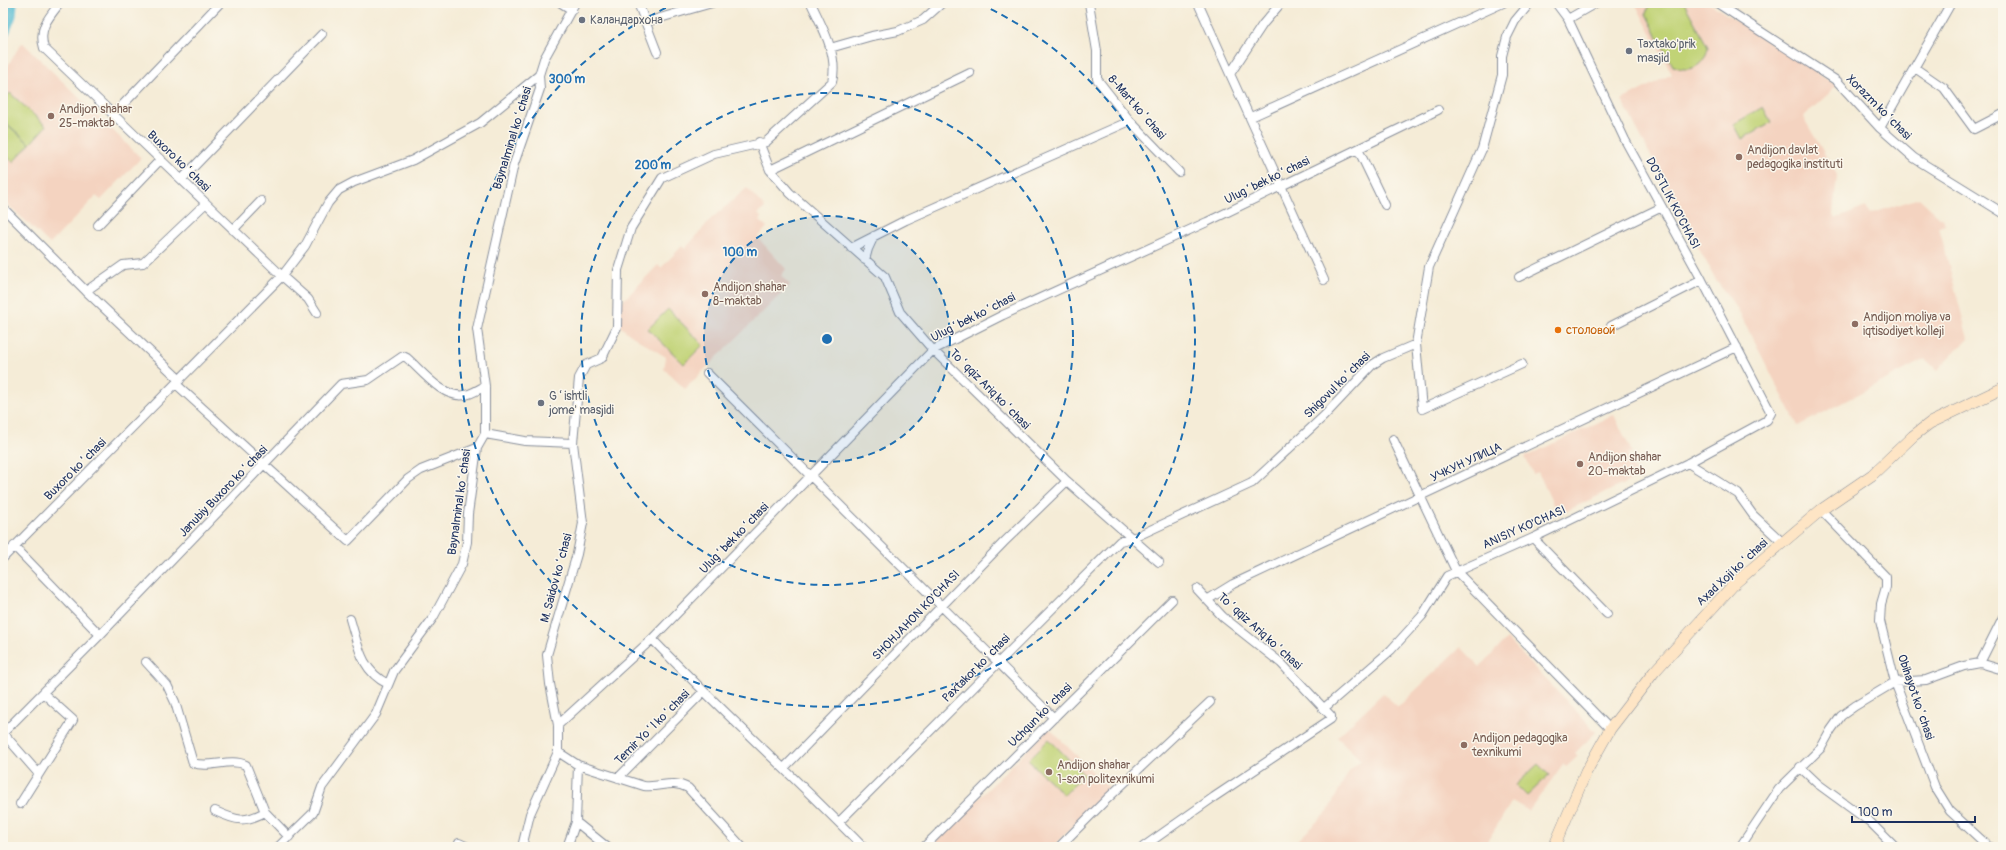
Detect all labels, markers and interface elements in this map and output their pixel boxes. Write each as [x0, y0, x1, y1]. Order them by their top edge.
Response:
place label: Каландархона [590, 13, 663, 28]
marker: Каландархона [577, 15, 587, 25]
place label: Taxtako'prik masjid [1637, 37, 1696, 66]
marker: Taxtako'prik masjid [1624, 46, 1634, 56]
text: 300 m [549, 72, 586, 87]
street label: 8-Mart koʻchasi [1105, 72, 1169, 143]
street label: Xorazm koʻchasi [1843, 72, 1914, 143]
street label: Baynalminal koʻchasi [490, 85, 535, 191]
place label: Andijon shahar 25-maktab [59, 102, 133, 131]
marker: Andijon shahar 25-maktab [46, 111, 56, 121]
street label: Buxoro koʻchasi [144, 128, 213, 195]
place label: Andijon davlat pedagogika instituti [1747, 143, 1843, 172]
marker: Andijon davlat pedagogika instituti [1734, 152, 1744, 162]
street label: Ulugʻbek koʻchasi [1222, 153, 1312, 208]
street label: DO'STLIK KO'CHASI [1642, 155, 1703, 252]
text: 200 m [635, 158, 672, 173]
text: 100 m [723, 245, 758, 260]
place label: Andijon shahar 8-maktab [713, 280, 787, 309]
marker: Andijon shahar 8-maktab [700, 289, 710, 299]
street label: Ulugʻbek koʻchasi [928, 290, 1018, 345]
place label: Andijon moliya va iqtisodiyet kolleji [1863, 310, 1951, 339]
marker: Andijon moliya va iqtisodiyet kolleji [1850, 319, 1860, 329]
place label: столовой [1566, 323, 1615, 338]
marker: столовой [1553, 325, 1563, 335]
centre of rings [820, 332, 834, 346]
street label: Toʻqqiz Ariq koʻchasi [946, 346, 1033, 433]
street label: Shigovul koʻchasi [1301, 349, 1374, 422]
place label: Gʻishtli jome' masjidi [548, 389, 614, 418]
marker: Gʻishtli jome' masjidi [536, 398, 546, 408]
street label: Buxoro koʻchasi [41, 435, 110, 504]
street label: УЧКУН УЛИЦА [1428, 439, 1504, 485]
street label: Janubiy Buxoro koʻchasi [176, 442, 271, 540]
street label: Baynalminal koʻchasi [445, 448, 474, 556]
place label: Andijon shahar 20-maktab [1588, 450, 1662, 479]
marker: Andijon shahar 20-maktab [1575, 459, 1585, 469]
street label: Ulugʻbek koʻchasi [697, 500, 772, 577]
street label: ANISIY KO'CHASI [1480, 502, 1568, 553]
street label: M. Saidov koʻchasi [537, 532, 576, 624]
street label: Axad Xoji koʻchasi [1694, 535, 1771, 609]
street label: SHOHJAHON KO'CHASI [869, 567, 963, 664]
street label: Toʻqqiz Ariq koʻchasi [1215, 590, 1305, 673]
street label: Paxtakor koʻchasi [939, 631, 1013, 705]
street label: Obihayot koʻchasi [1894, 652, 1937, 742]
street label: Uchqun koʻchasi [1005, 680, 1075, 750]
street label: Temir Yoʻl koʻchasi [612, 687, 693, 768]
place label: Andijon pedagogika texnikumi [1471, 731, 1568, 760]
marker: Andijon pedagogika texnikumi [1459, 740, 1469, 750]
place label: Andijon shahar 1-son politexnikumi [1057, 758, 1154, 787]
marker: Andijon shahar 1-son politexnikumi [1044, 767, 1054, 777]
scale bar [1852, 798, 1975, 824]
text: 100 m [1858, 805, 1893, 820]

